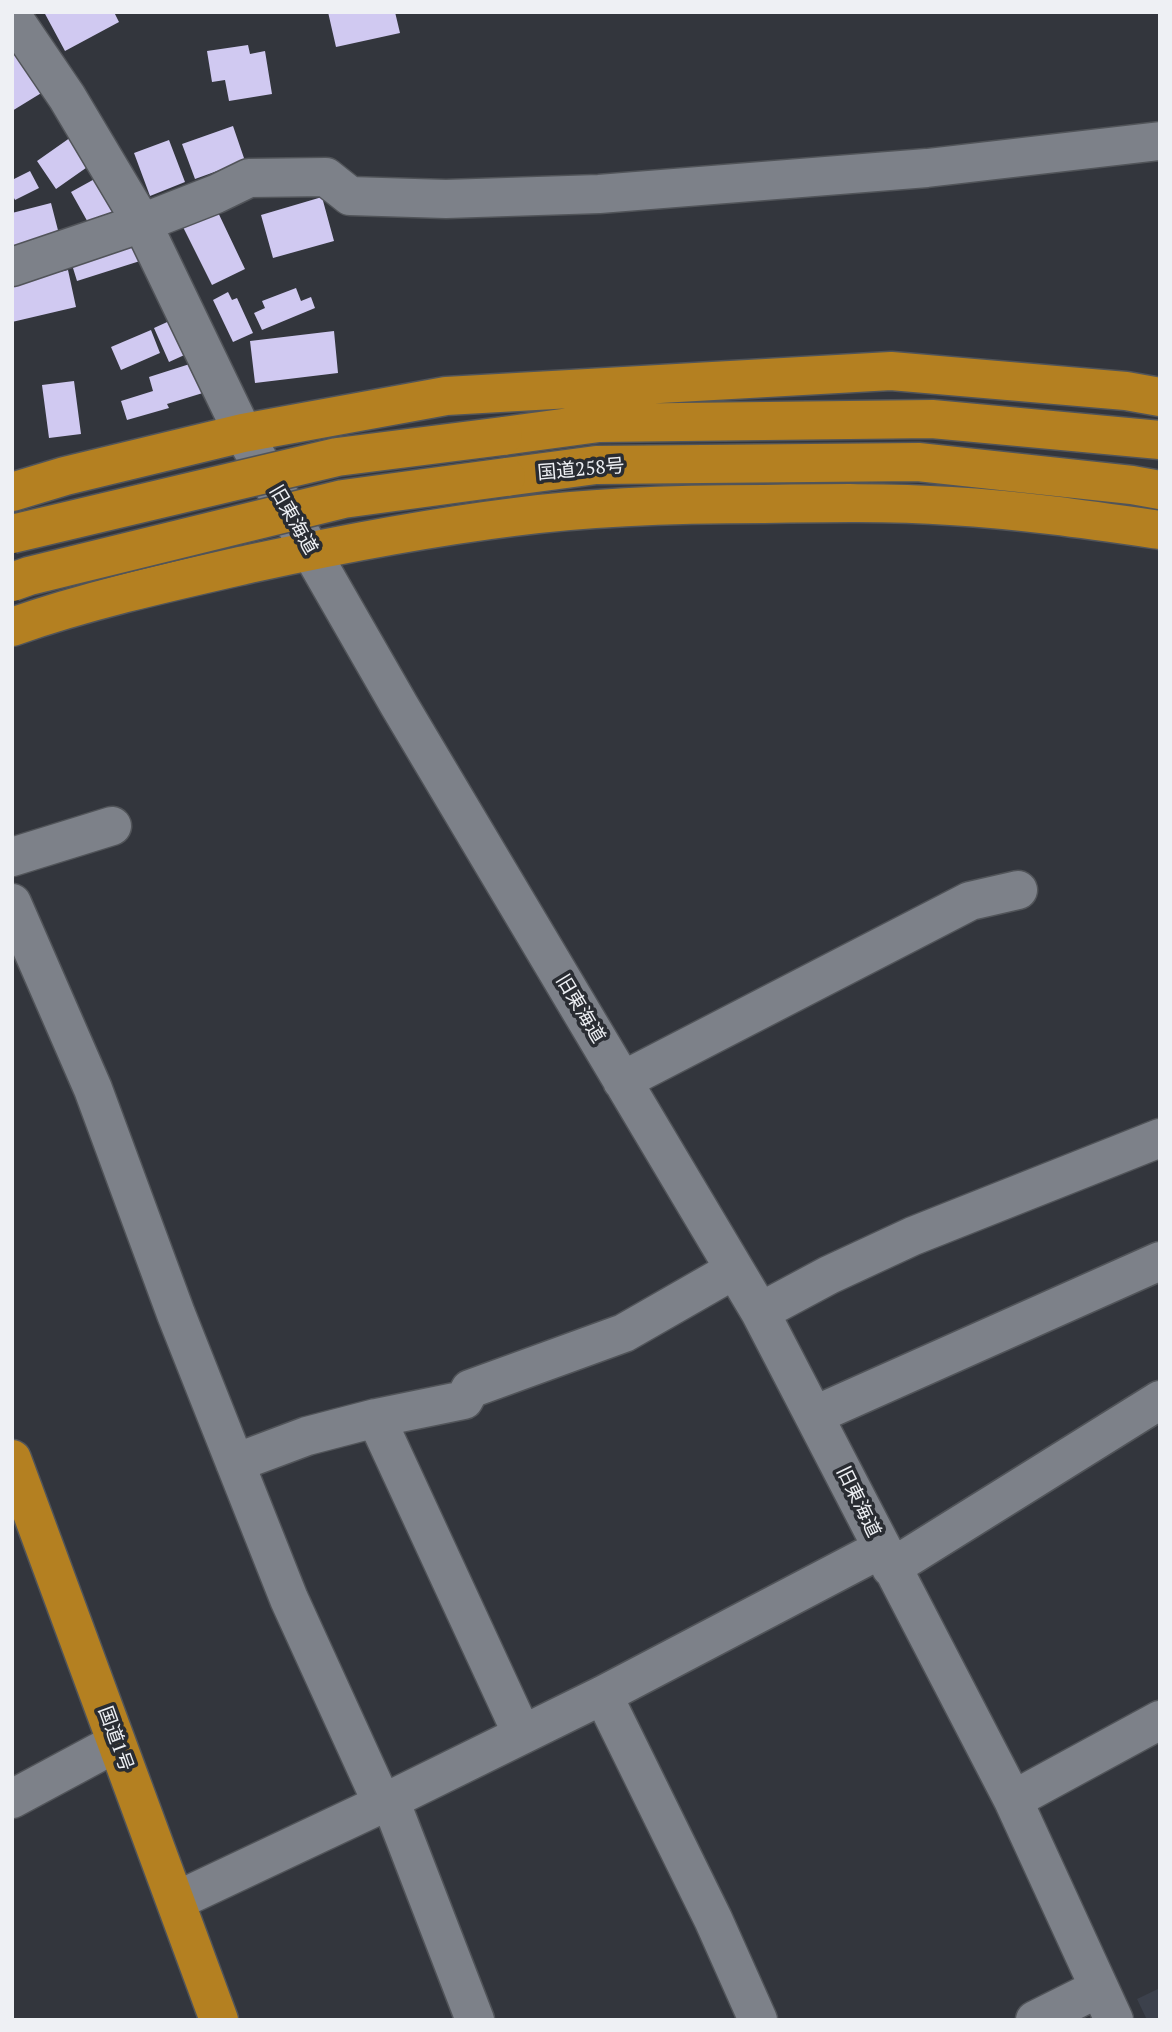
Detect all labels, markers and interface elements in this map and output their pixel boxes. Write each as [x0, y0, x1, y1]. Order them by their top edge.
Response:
street label: 国道258号 [536, 455, 626, 485]
street label: 旧東海道 [264, 481, 322, 559]
street label: 旧東海道 [551, 971, 609, 1047]
street label: 旧東海道 [831, 1463, 885, 1541]
street label: 国道1号 [93, 1704, 137, 1774]

